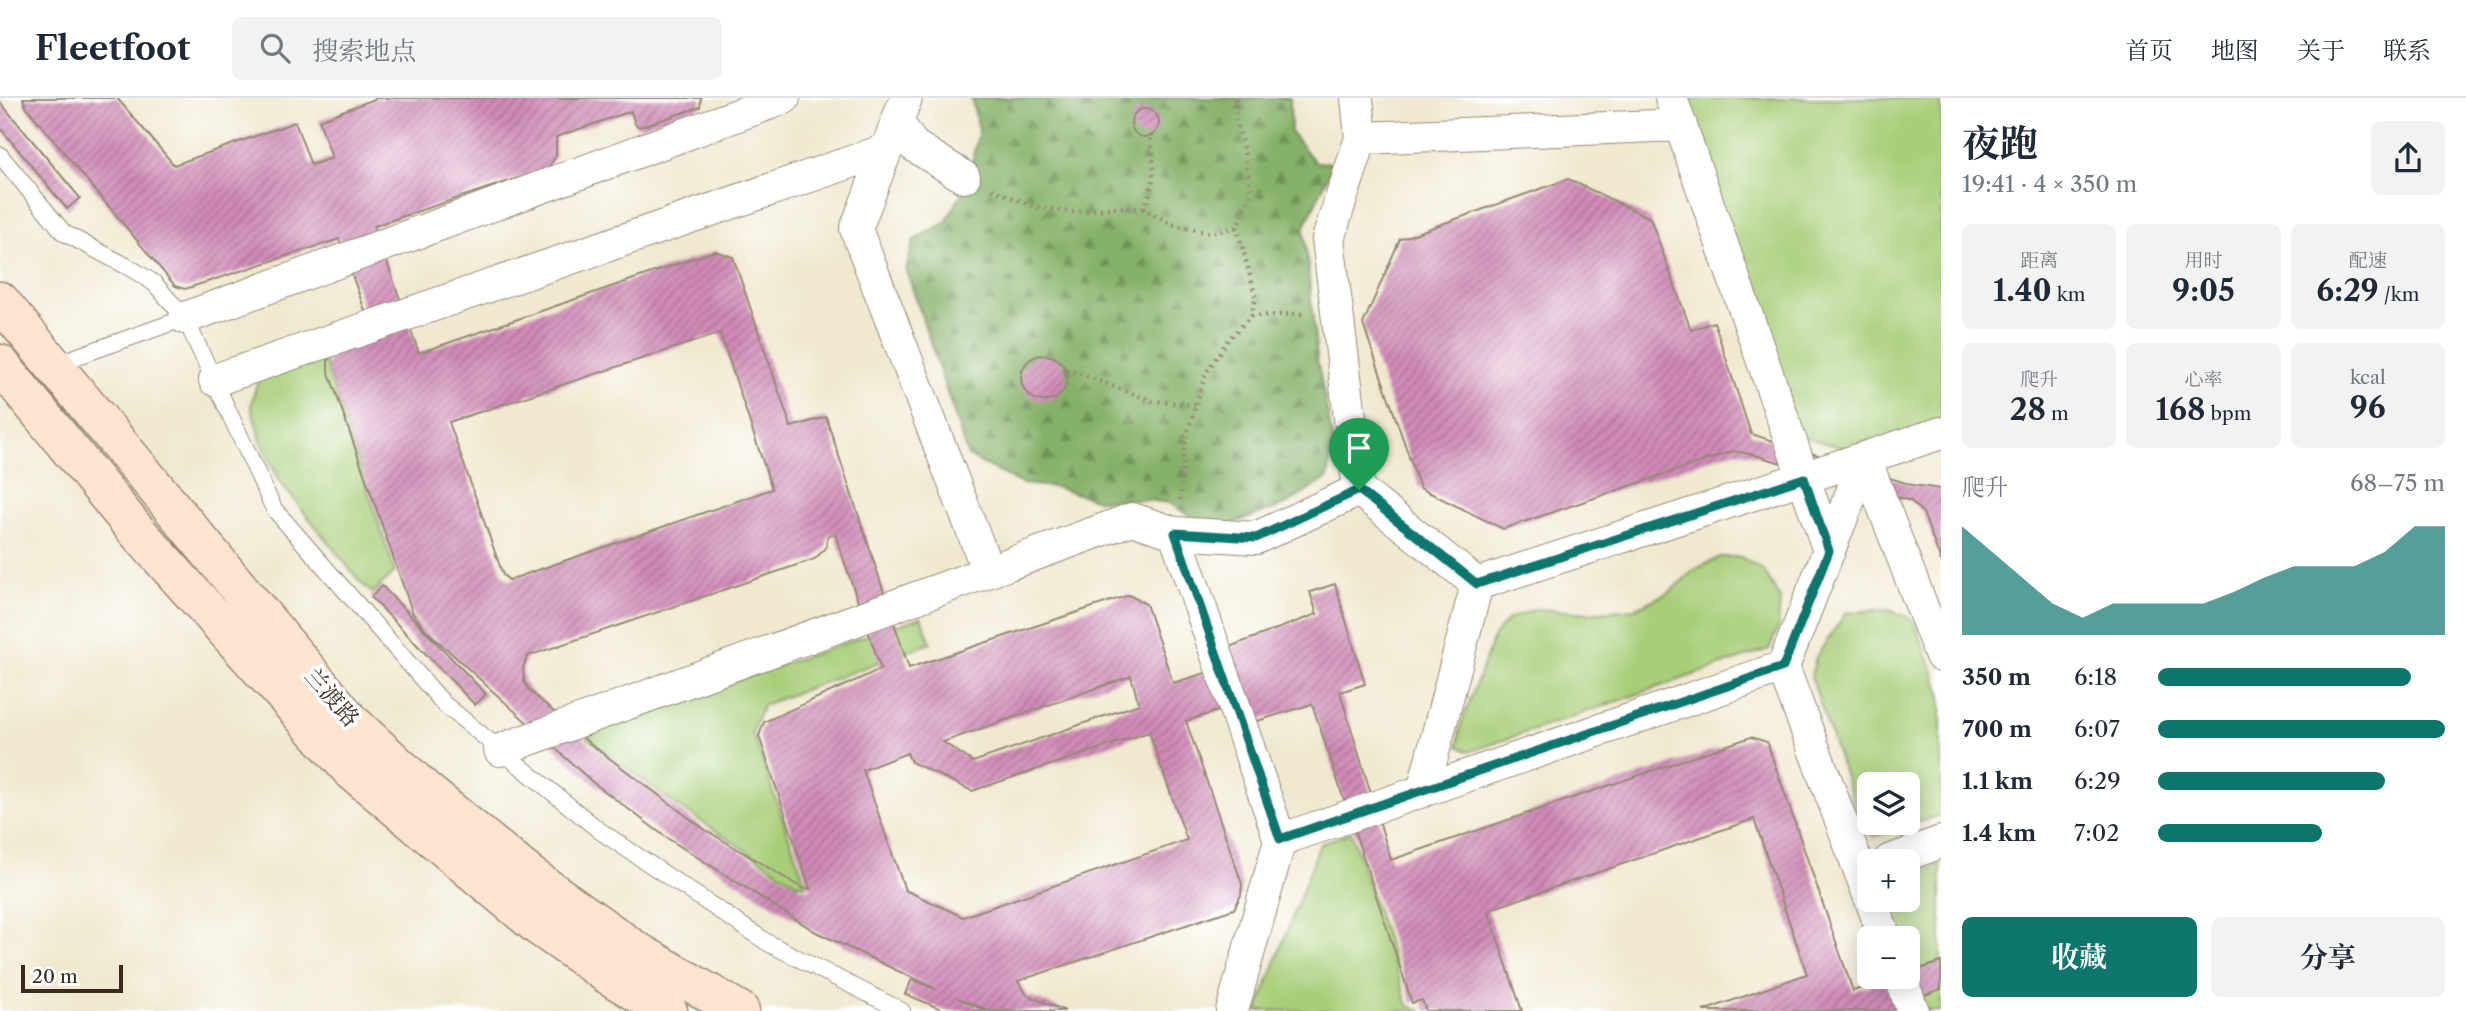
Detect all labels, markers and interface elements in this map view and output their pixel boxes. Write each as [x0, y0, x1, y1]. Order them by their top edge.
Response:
search box [232, 17, 722, 80]
text: Fleetfoot [35, 28, 190, 69]
icon: search [256, 29, 294, 67]
text: 搜索地点 [312, 35, 416, 67]
text: 首页 [2125, 36, 2173, 65]
text: 地图 [2211, 36, 2259, 65]
text: 关于 [2297, 36, 2345, 65]
text: 联系 [2383, 36, 2431, 65]
text: 夜跑 [1962, 120, 2038, 167]
button: share [2371, 121, 2445, 195]
text: 19:41 · 4 × 350 m [1962, 170, 2137, 198]
text: 距离 [2020, 249, 2058, 272]
text: 用时 [2184, 249, 2223, 272]
text: 配速 [2349, 249, 2387, 272]
text: 1.40 [1993, 272, 2052, 309]
text: 9:05 [2172, 272, 2235, 309]
text: 6:29 [2316, 272, 2379, 309]
text: km [2052, 283, 2085, 306]
text: /km [2379, 283, 2419, 306]
text: kcal [2350, 366, 2386, 389]
text: 爬升 [2020, 368, 2058, 391]
text: 心率 [2184, 368, 2223, 391]
text: 96 [2350, 389, 2386, 426]
text: 28 [2010, 391, 2046, 428]
text: 168 [2156, 391, 2205, 428]
text: m [2046, 402, 2069, 425]
text: bpm [2205, 402, 2251, 425]
pin [1329, 418, 1389, 490]
icon: arrive [1340, 429, 1378, 467]
text: 68–75 m [2350, 469, 2445, 497]
text: 爬升 [1962, 473, 2008, 501]
street label: 兰渡路 [299, 662, 365, 732]
text: 350 m [1962, 663, 2031, 691]
text: 6:18 [2074, 663, 2117, 691]
text: 700 m [1962, 715, 2032, 743]
text: 6:07 [2074, 715, 2120, 743]
text: 1.1 km [1962, 767, 2033, 795]
text: 6:29 [2074, 767, 2121, 795]
map controls [1857, 772, 1920, 989]
button: layers [1857, 772, 1920, 835]
text: 1.4 km [1962, 819, 2036, 847]
text: 7:02 [2074, 819, 2120, 847]
button: + [1857, 849, 1920, 912]
button: 收藏 [1962, 917, 2197, 997]
button: 分享 [2211, 917, 2445, 997]
button: − [1857, 926, 1920, 989]
scale bar [21, 962, 122, 994]
text: 20 m [32, 965, 78, 988]

